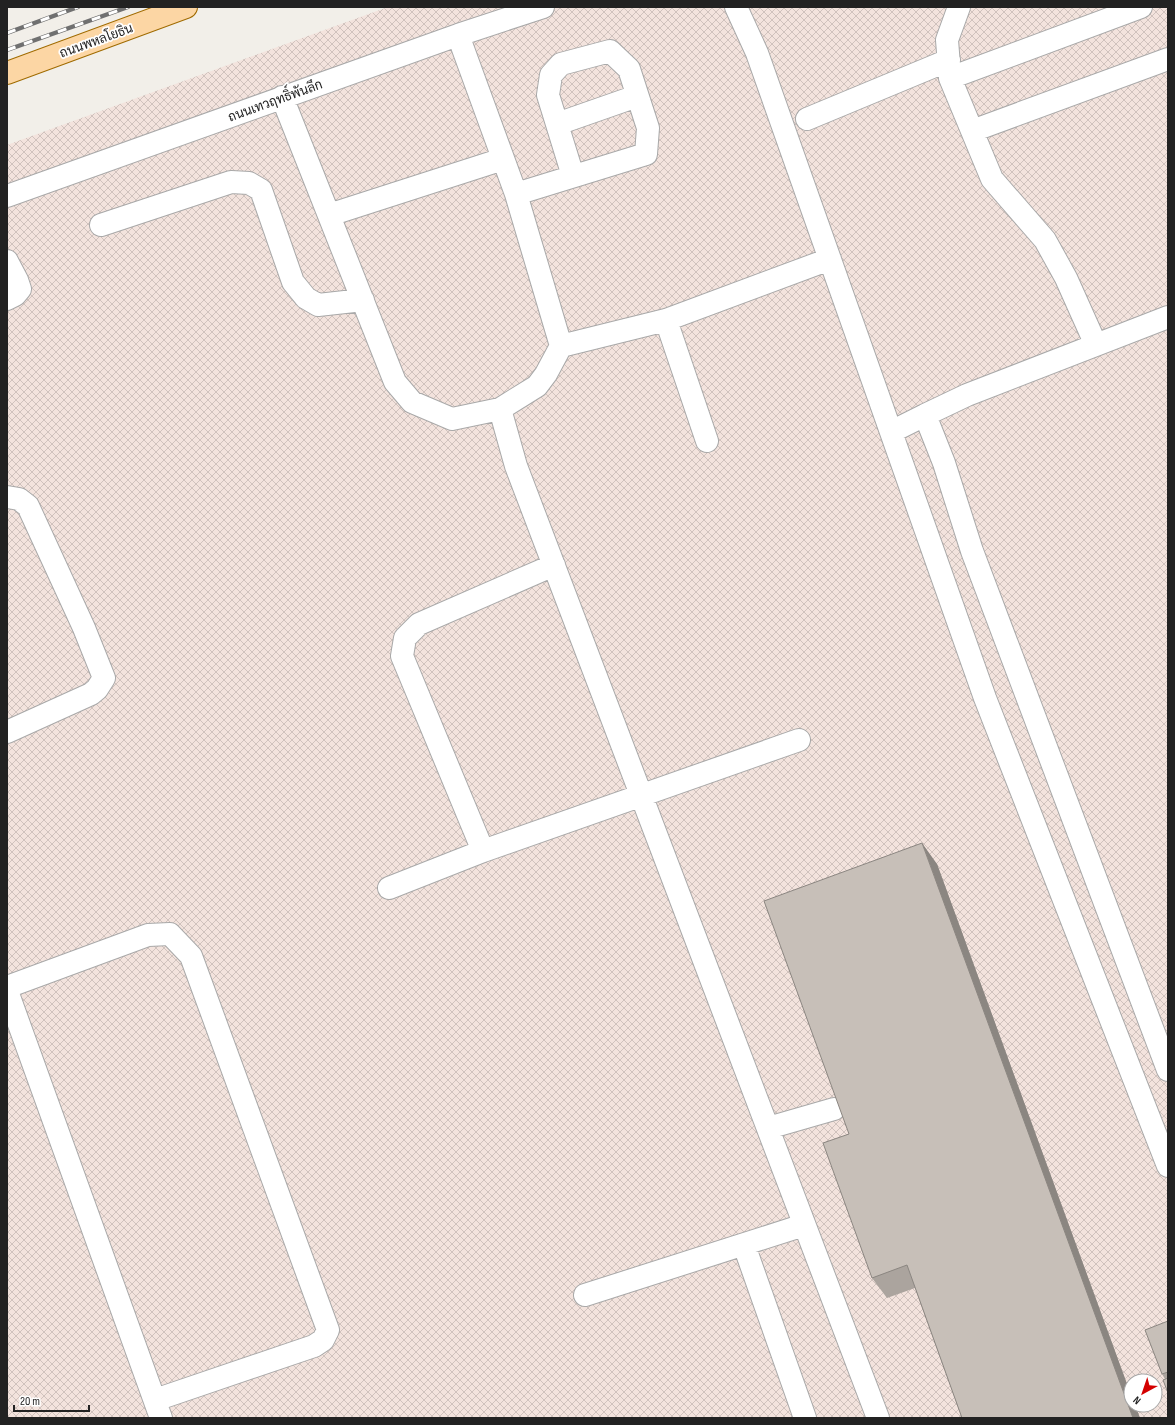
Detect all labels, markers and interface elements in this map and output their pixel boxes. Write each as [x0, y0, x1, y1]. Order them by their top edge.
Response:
street label: ถนนพหลโยธิน [57, 19, 135, 62]
street label: ถนนเทวฤทธิ์พันลึก [224, 71, 325, 125]
north arrow [1123, 1373, 1163, 1413]
scale bar [14, 1387, 89, 1413]
text: N [1130, 1393, 1143, 1407]
text: 20 m [20, 1394, 40, 1409]

